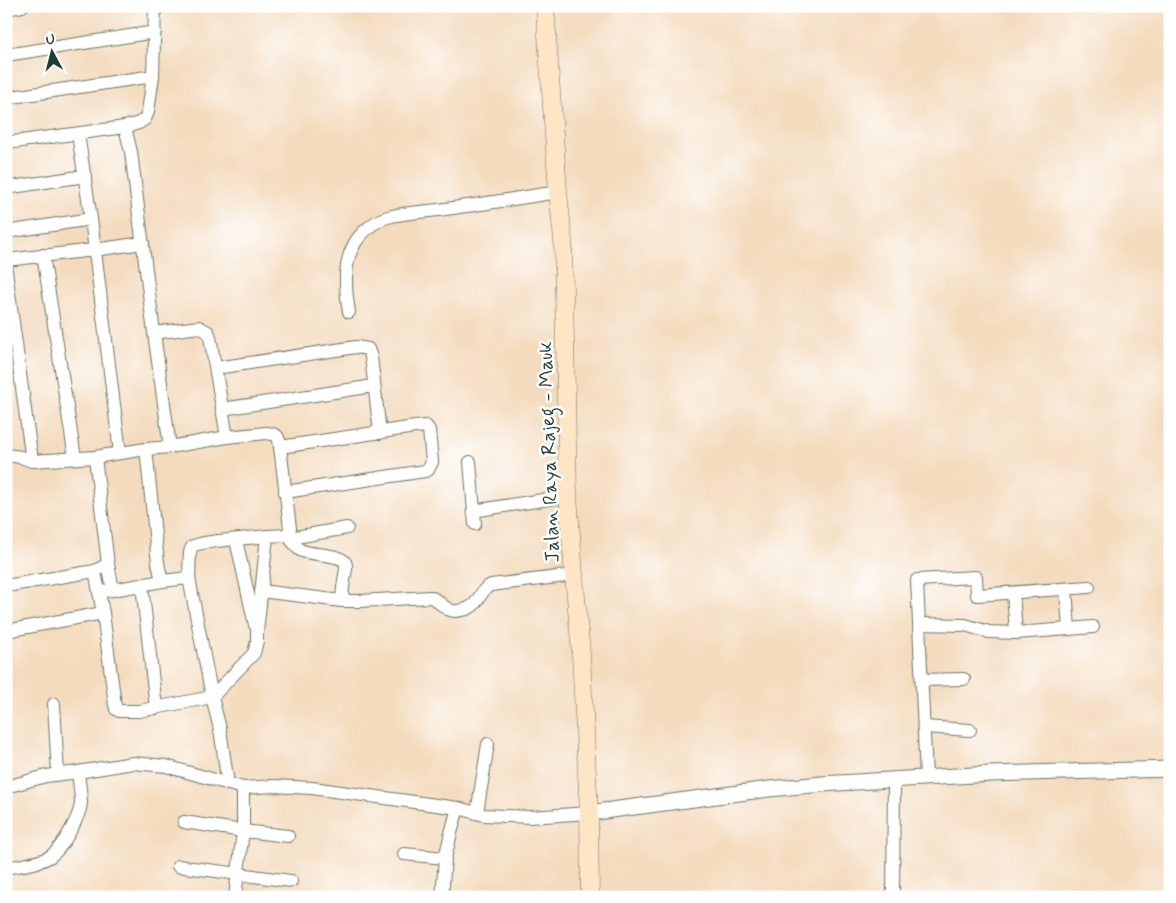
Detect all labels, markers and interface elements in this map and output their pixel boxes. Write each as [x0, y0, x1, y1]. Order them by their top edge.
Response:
north arrow [28, 28, 78, 78]
text: U [45, 31, 56, 50]
street label: Jalan Raya Rajeg - Mauk [532, 341, 569, 563]

